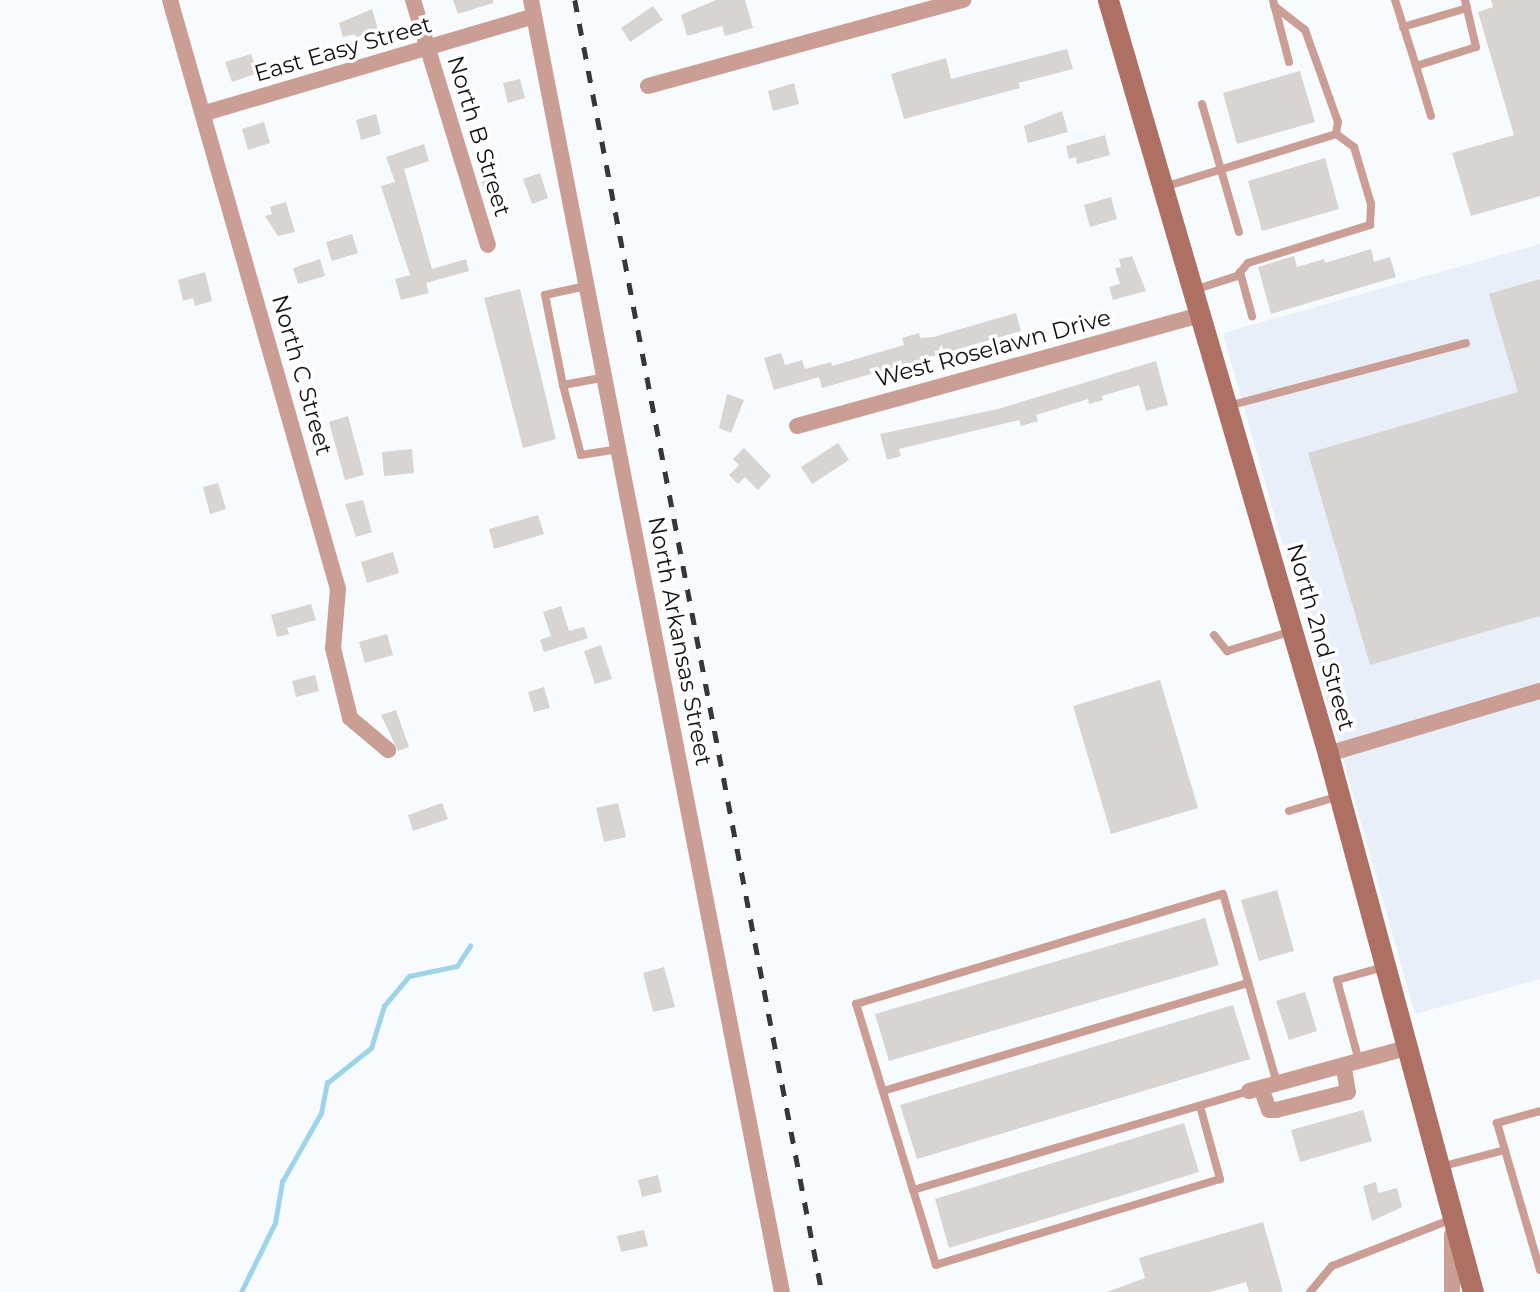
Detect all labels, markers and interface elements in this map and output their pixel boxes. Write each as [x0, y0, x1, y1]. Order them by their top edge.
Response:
street label: East Easy Street [251, 10, 435, 88]
street label: North B Street [441, 52, 517, 220]
street label: North C Street [266, 292, 338, 458]
street label: West Roselawn Drive [872, 303, 1114, 393]
street label: North Arkansas Street [642, 514, 718, 768]
street label: North 2nd Street [1281, 540, 1361, 734]

